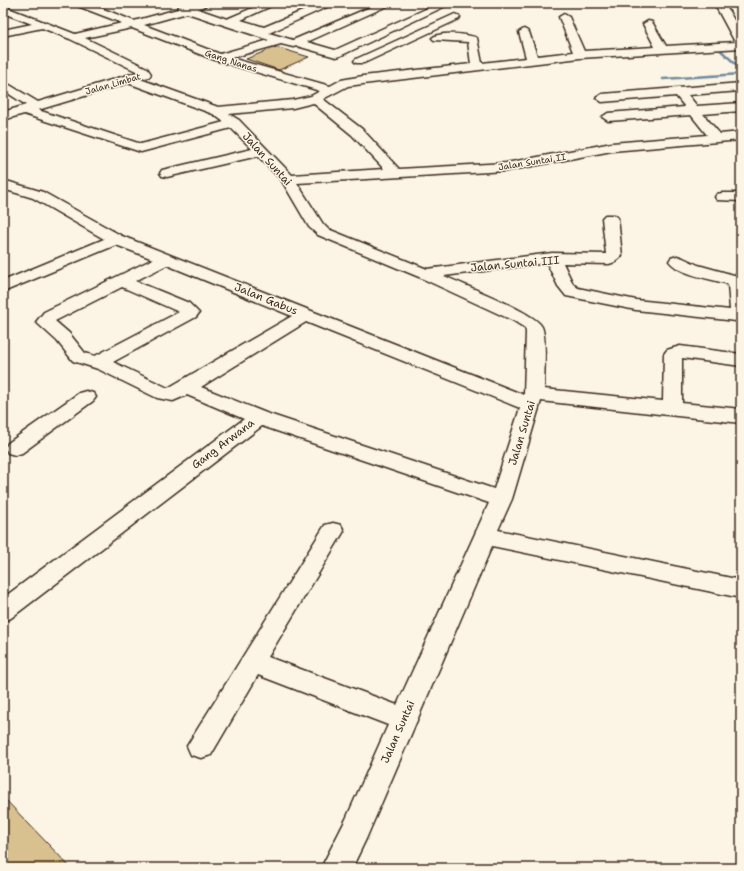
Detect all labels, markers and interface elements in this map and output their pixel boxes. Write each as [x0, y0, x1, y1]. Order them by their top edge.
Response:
street label: Gang Nanas [203, 47, 259, 75]
street label: Jalan Limbat [84, 70, 142, 98]
street label: Jalan Suntai [239, 129, 295, 189]
street label: Jalan Suntai II [497, 151, 567, 173]
street label: Jalan Suntai III [470, 253, 560, 275]
street label: Jalan Gabus [232, 279, 300, 319]
street label: Jalan Suntai [505, 399, 539, 467]
street label: Gang Arwana [189, 415, 258, 473]
street label: Jalan Suntai [377, 698, 419, 766]

